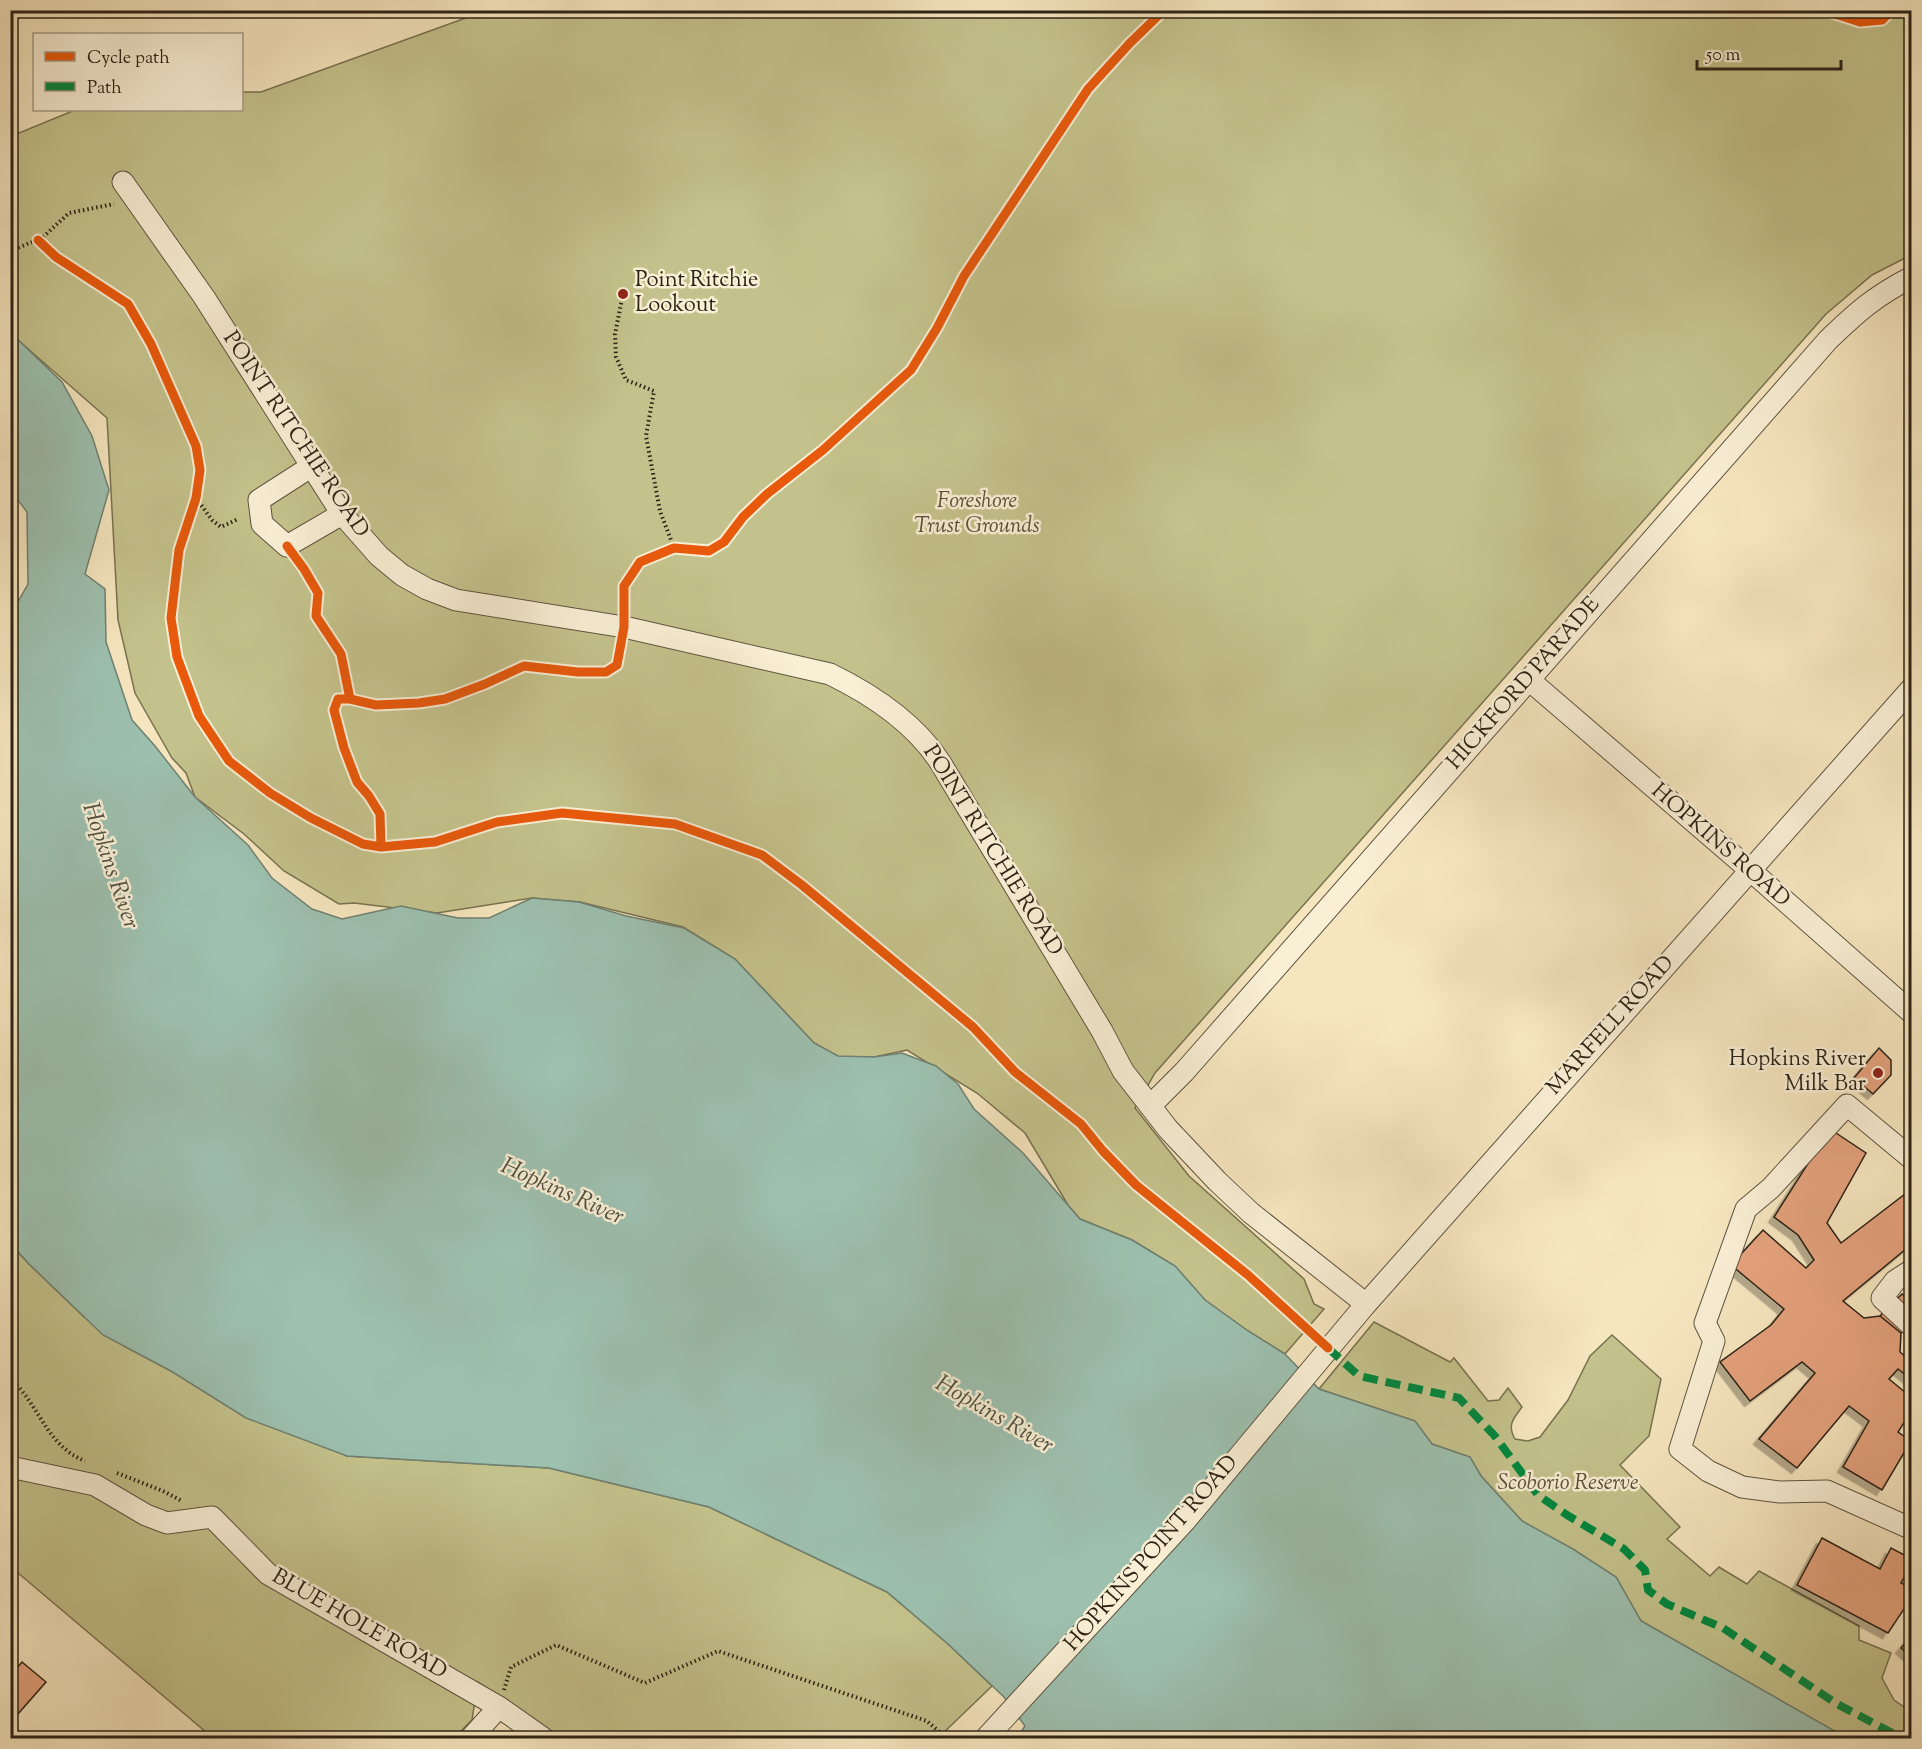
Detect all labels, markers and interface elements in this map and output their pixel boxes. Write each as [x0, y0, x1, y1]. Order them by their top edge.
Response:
legend [33, 33, 243, 111]
scale bar [1697, 33, 1841, 71]
text: 50 m [1705, 43, 1741, 69]
text: Cycle path [87, 46, 170, 72]
text: Path [87, 76, 122, 102]
place label: Point Ritchie Lookout [635, 265, 758, 322]
marker: Point Ritchie Lookout [616, 287, 630, 301]
street label: POINT RITCHIE ROAD [214, 325, 376, 545]
park label: Foreshore Trust Grounds [914, 486, 1040, 543]
street label: HICKFORD PARADE [1440, 591, 1608, 777]
street label: POINT RITCHIE ROAD [914, 739, 1070, 963]
street label: HOPKINS ROAD [1643, 776, 1797, 916]
water label: Hopkins River [72, 798, 148, 934]
street label: MARFELL ROAD [1539, 949, 1683, 1103]
place label: Hopkins River Milk Bar [1729, 1044, 1866, 1101]
marker: Hopkins River Milk Bar [1871, 1066, 1885, 1080]
water label: Hopkins River [495, 1150, 630, 1235]
water label: Hopkins River [928, 1367, 1060, 1463]
street label: HOPKINS POINT ROAD [1057, 1449, 1247, 1659]
park label: Scoborio Reserve [1497, 1468, 1639, 1500]
street label: BLUE HOLE ROAD [265, 1562, 453, 1688]

